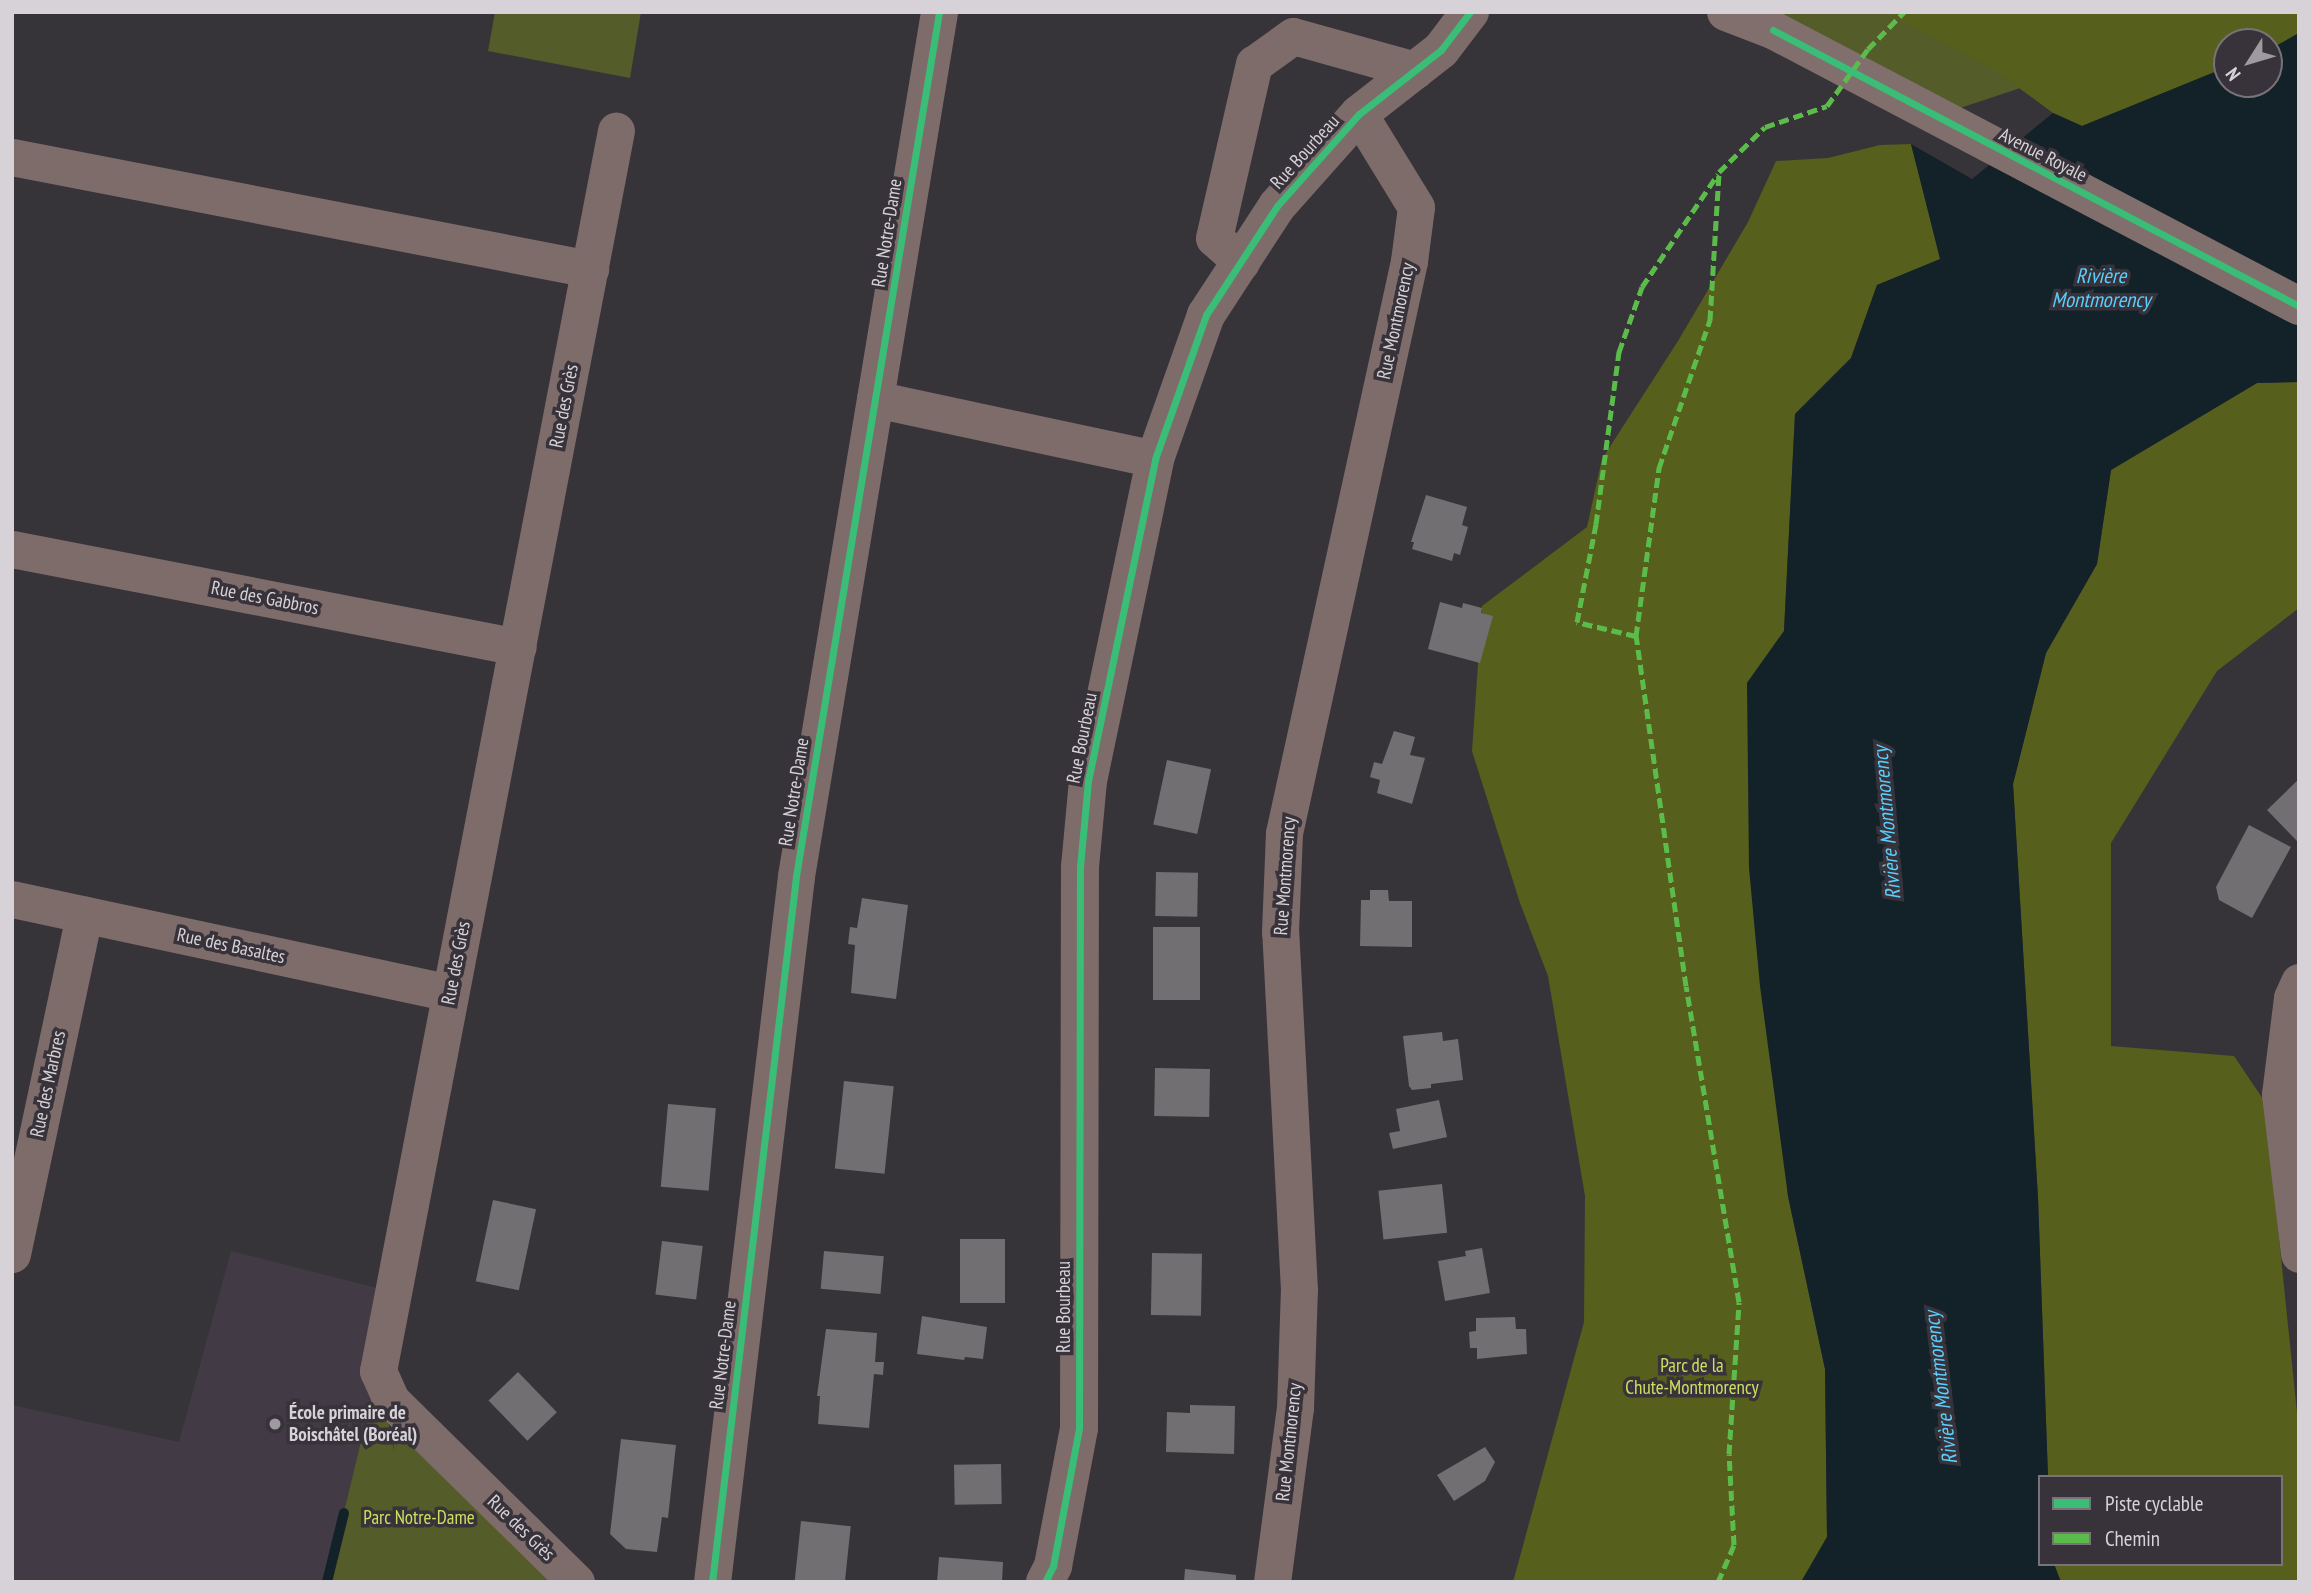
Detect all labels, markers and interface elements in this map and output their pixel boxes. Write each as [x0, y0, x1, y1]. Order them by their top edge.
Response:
north arrow [2213, 28, 2283, 98]
text: N [2220, 63, 2246, 86]
street label: Rue Bourbeau [1266, 110, 1344, 194]
street label: Avenue Royale [1995, 123, 2091, 187]
street label: Rue Notre-Dame [867, 177, 907, 289]
street label: Rue Montmorency [1372, 261, 1420, 381]
water label: Rivière Montmorency [2052, 263, 2150, 313]
street label: Rue des Grès [545, 362, 583, 450]
street label: Rue des Gabbros [209, 576, 321, 620]
street label: Rue Bourbeau [1062, 691, 1102, 785]
street label: Rue Notre-Dame [774, 736, 814, 848]
water label: Rivière Montmorency [1868, 745, 1906, 901]
street label: Rue Montmorency [1269, 816, 1301, 936]
street label: Rue des Grès [437, 919, 475, 1007]
street label: Rue des Basaltes [175, 923, 287, 969]
street label: Rue des Marbres [26, 1029, 70, 1139]
street label: Rue Bourbeau [1053, 1261, 1075, 1353]
street label: Rue Notre-Dame [705, 1299, 741, 1411]
water label: Rivière Montmorency [1919, 1310, 1963, 1466]
park label: Parc de la Chute-Montmorency [1625, 1355, 1759, 1399]
street label: Rue Montmorency [1271, 1382, 1307, 1502]
place label: École primaire de Boischâtel (Boréal) [289, 1402, 417, 1446]
marker: École primaire de Boischâtel (Boréal) [267, 1416, 283, 1432]
legend [2038, 1475, 2283, 1566]
street label: Rue des Grès [483, 1490, 559, 1566]
text: Piste cyclable [2105, 1490, 2203, 1517]
park label: Parc Notre-Dame [363, 1507, 475, 1529]
text: Chemin [2105, 1525, 2160, 1552]

